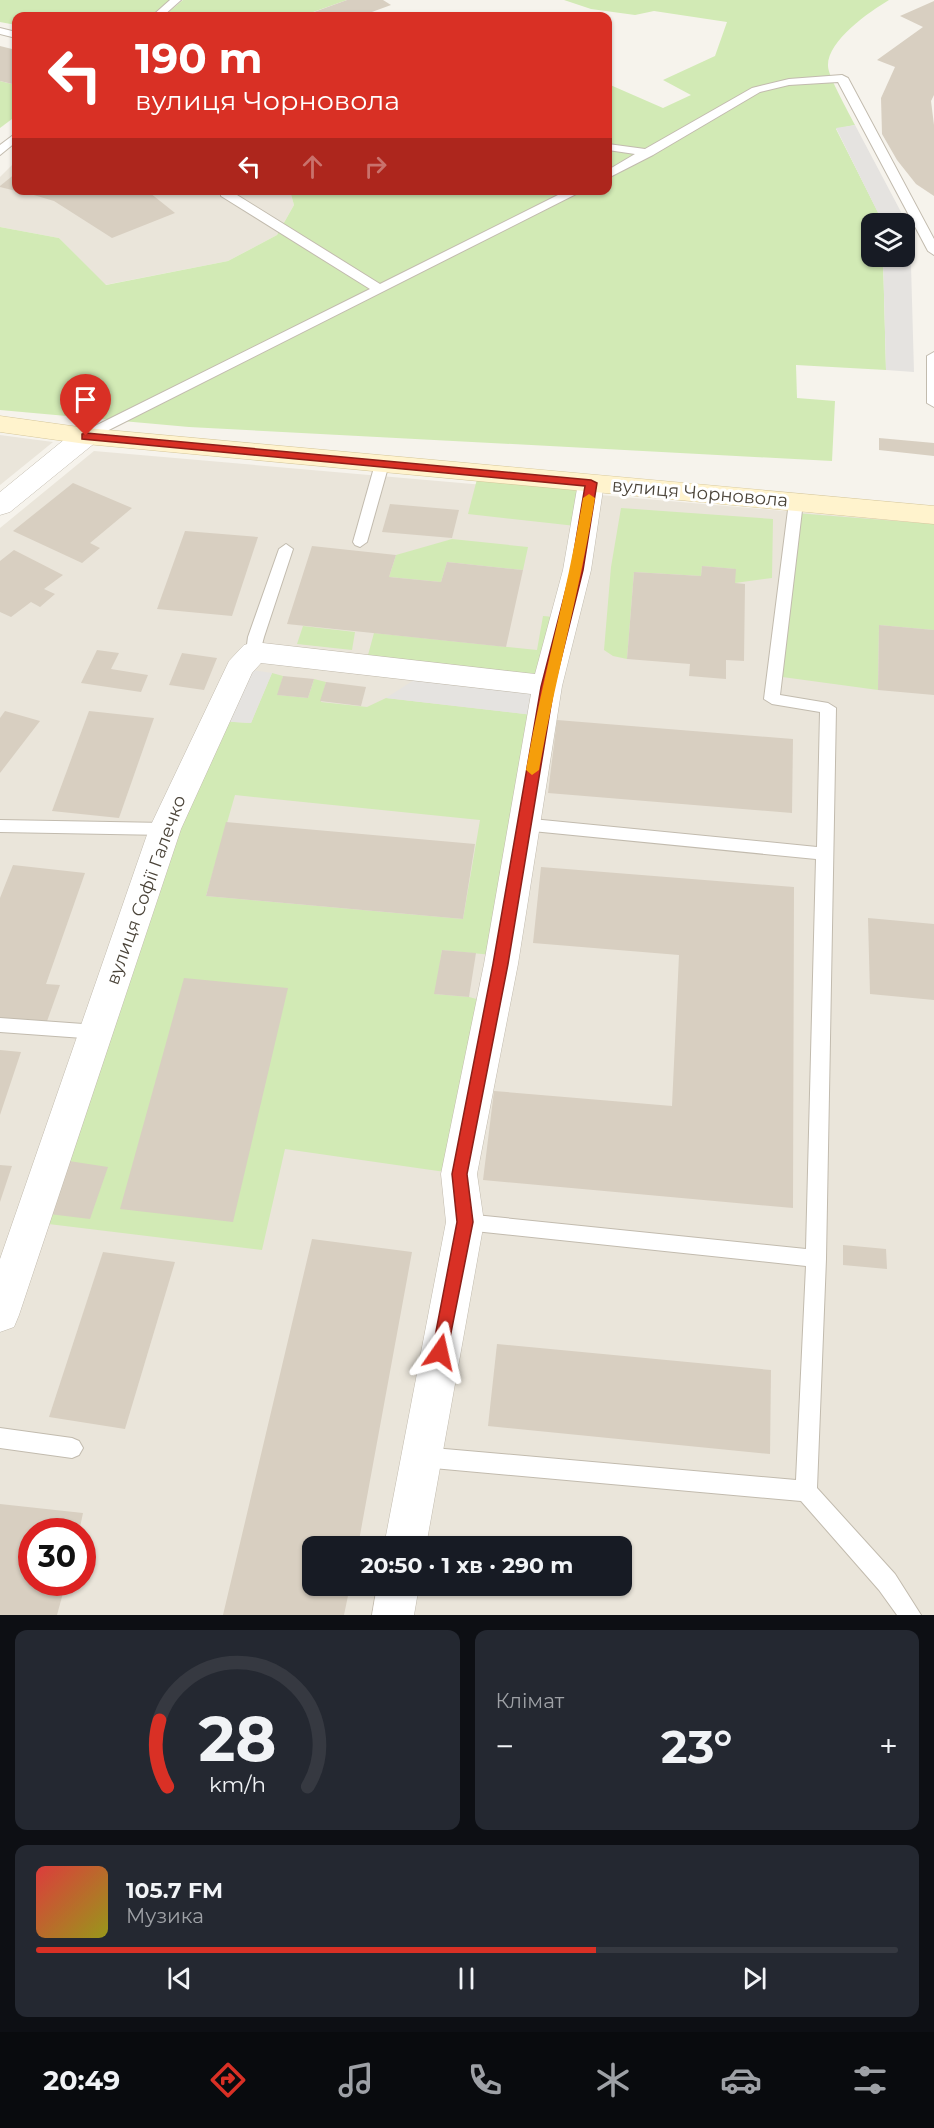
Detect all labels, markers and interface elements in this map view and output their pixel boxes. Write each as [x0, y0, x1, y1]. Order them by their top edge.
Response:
text: 190 m [135, 32, 263, 84]
icon: left [36, 36, 114, 114]
text: вулиця Чорновола [135, 84, 400, 117]
icon: left [233, 150, 266, 183]
icon: ahead [296, 150, 329, 183]
icon: right [359, 150, 392, 183]
map controls [861, 213, 915, 267]
button: layers [861, 213, 915, 267]
pin [60, 374, 111, 436]
icon: arrive [69, 383, 102, 416]
street label: вулиця Чорновола [611, 474, 789, 512]
street label: вулиця Софії Галечко [101, 792, 191, 988]
position arrow [408, 1320, 472, 1384]
speed limit sign: 30 [18, 1518, 96, 1596]
text: 20:50 · 1 хв · 290 m [361, 1552, 573, 1579]
text: Клімат [496, 1689, 564, 1713]
text: 28 [198, 1701, 276, 1777]
text: 23° [661, 1719, 732, 1774]
text: − [496, 1726, 514, 1766]
text: + [879, 1726, 898, 1766]
text: km/h [209, 1771, 266, 1797]
text: 105.7 FM [126, 1877, 223, 1904]
text: Музика [126, 1904, 204, 1928]
icon: previous [163, 1962, 196, 1995]
icon: pause [450, 1962, 483, 1995]
icon: next [738, 1962, 771, 1995]
icon: directions [207, 2059, 249, 2101]
icon: music [335, 2059, 377, 2101]
icon: phone [464, 2059, 506, 2101]
icon: climate [592, 2059, 634, 2101]
icon: car [720, 2059, 762, 2101]
icon: filters [849, 2059, 891, 2101]
text: 20:49 [43, 2064, 120, 2097]

